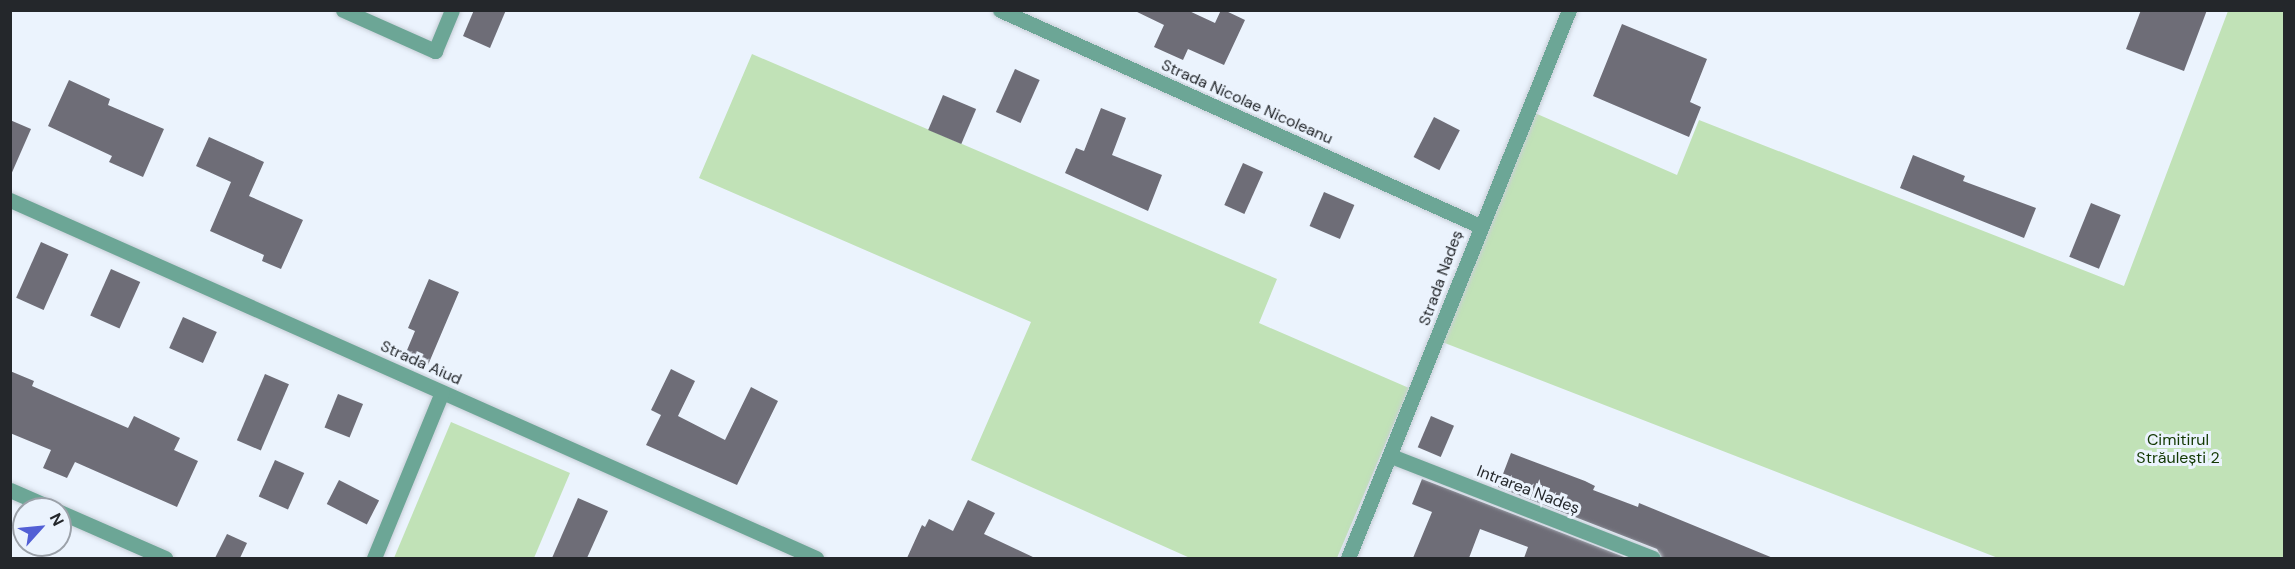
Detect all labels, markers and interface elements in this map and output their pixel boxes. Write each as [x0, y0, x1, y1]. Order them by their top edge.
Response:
street label: Strada Nicolae Nicoleanu [1158, 55, 1336, 149]
street label: Strada Nadeș [1415, 228, 1467, 328]
street label: Strada Aiud [377, 337, 465, 389]
park label: Cimitirul Străulești 2 [2136, 430, 2220, 468]
street label: Intrarea Nadeș [1474, 462, 1582, 518]
north arrow [12, 497, 72, 557]
text: N [45, 510, 69, 529]

